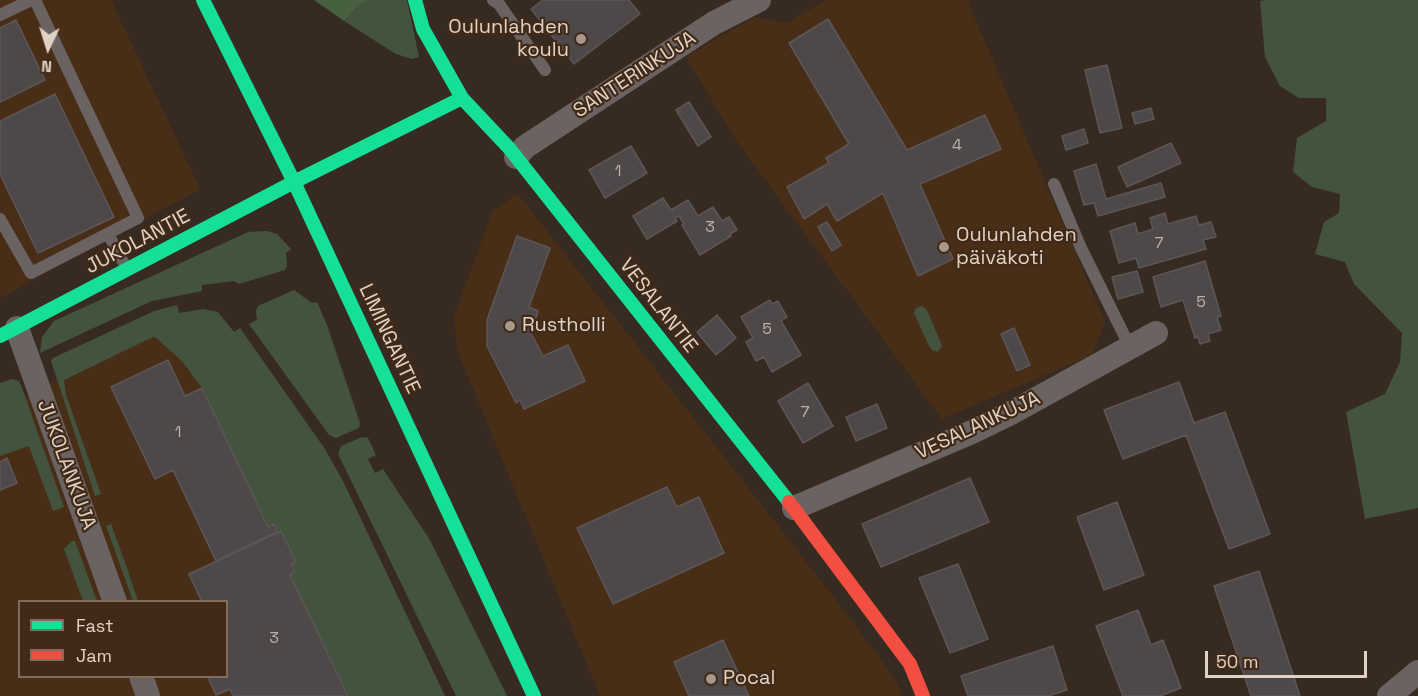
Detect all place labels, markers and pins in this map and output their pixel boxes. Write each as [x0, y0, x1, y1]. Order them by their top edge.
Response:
place label: Oulunlahden koulu [448, 16, 569, 63]
marker: Oulunlahden koulu [574, 32, 588, 46]
place label: Oulunlahden päiväkoti [956, 224, 1077, 271]
marker: Oulunlahden päiväkoti [937, 240, 951, 254]
place label: Rustholli [522, 314, 606, 338]
marker: Rustholli [503, 319, 517, 333]
place label: Pocal [723, 667, 775, 691]
marker: Pocal [704, 672, 718, 686]

